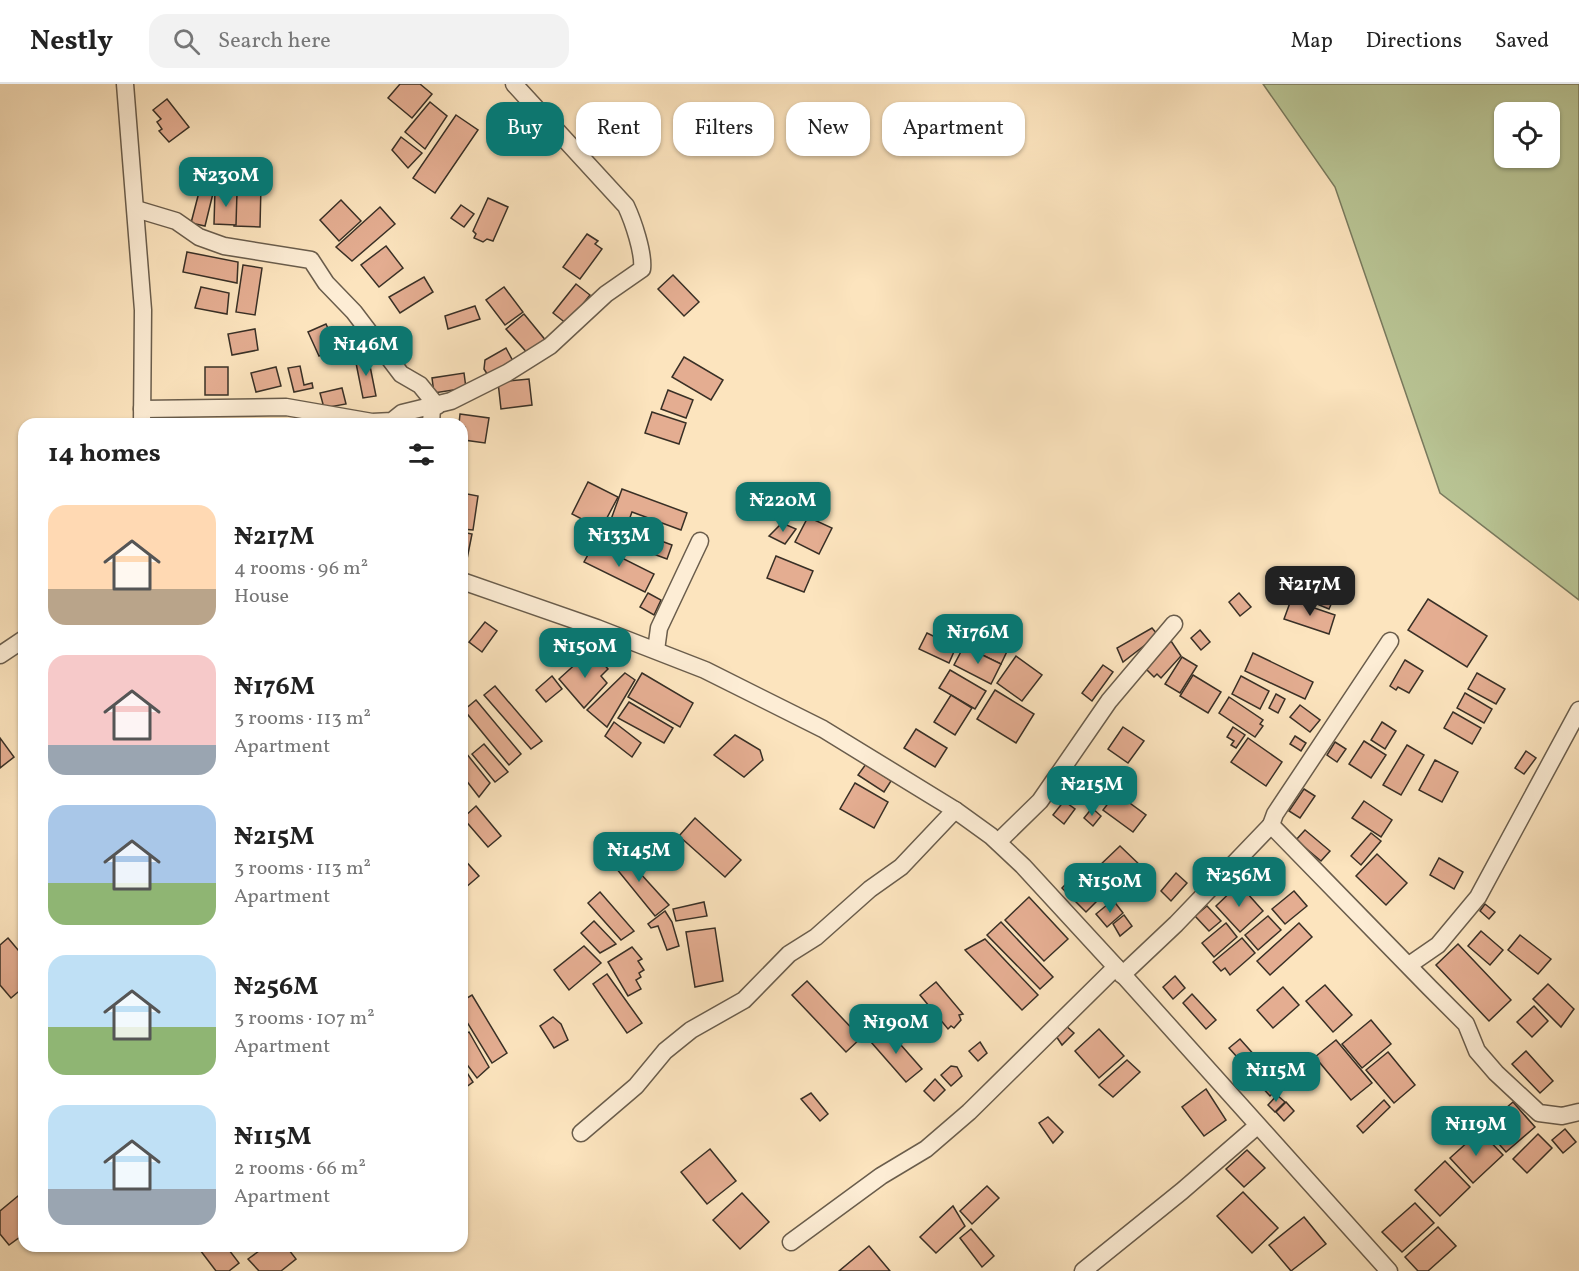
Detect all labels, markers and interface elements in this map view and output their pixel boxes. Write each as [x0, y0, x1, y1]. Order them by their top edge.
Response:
search box [149, 14, 569, 68]
text: Nestly [30, 22, 113, 61]
icon: search [170, 25, 203, 58]
text: Search here [218, 26, 331, 57]
text: Map [1291, 27, 1333, 56]
text: Directions [1366, 27, 1462, 56]
text: Saved [1495, 27, 1549, 56]
chip: Buy [486, 102, 564, 156]
chip: Rent [576, 102, 661, 156]
chip: Filters [673, 102, 774, 156]
chip: New [786, 102, 870, 156]
chip: Apartment [882, 102, 1025, 156]
map controls [1494, 102, 1560, 168]
button: locate [1494, 102, 1560, 168]
pin: ₦230M [184, 157, 268, 208]
text: ₦230M [193, 162, 259, 190]
pin: ₦146M [324, 326, 408, 377]
text: ₦146M [334, 331, 398, 359]
text: 14 homes [48, 436, 161, 472]
icon: filters [405, 438, 438, 471]
pin: ₦220M [741, 482, 825, 533]
text: ₦220M [750, 487, 816, 515]
pin: ₦133M [577, 517, 661, 568]
text: ₦217M [234, 519, 314, 555]
text: ₦133M [588, 522, 650, 550]
icon: home [96, 529, 168, 601]
text: 4 rooms · 96 m² [234, 555, 368, 583]
pin: ₦217M [1268, 566, 1352, 617]
text: ₦217M [1279, 571, 1341, 599]
text: House [234, 583, 289, 611]
pin: ₦176M [936, 614, 1020, 665]
text: ₦176M [947, 619, 1009, 647]
pin: ₦150M [543, 628, 627, 679]
text: ₦150M [553, 633, 617, 661]
text: ₦176M [234, 669, 315, 705]
icon: home [96, 679, 168, 751]
text: 3 rooms · 113 m² [234, 705, 371, 733]
text: Apartment [234, 733, 330, 761]
pin: ₦215M [1050, 766, 1134, 817]
text: ₦215M [1061, 771, 1123, 799]
text: ₦215M [234, 819, 314, 855]
icon: home [96, 829, 168, 901]
pin: ₦145M [597, 832, 681, 883]
text: ₦145M [607, 837, 671, 865]
text: 3 rooms · 113 m² [234, 855, 371, 883]
pin: ₦256M [1197, 857, 1281, 908]
text: ₦256M [1207, 862, 1271, 890]
pin: ₦150M [1068, 863, 1152, 914]
text: ₦150M [1078, 868, 1142, 896]
text: Apartment [234, 883, 330, 911]
text: ₦256M [234, 969, 318, 1005]
icon: home [96, 979, 168, 1051]
pin: ₦190M [854, 1004, 938, 1055]
text: 3 rooms · 107 m² [234, 1005, 375, 1033]
text: ₦190M [863, 1009, 929, 1037]
text: Apartment [234, 1033, 330, 1061]
pin: ₦115M [1234, 1052, 1318, 1103]
text: ₦115M [1246, 1057, 1306, 1085]
pin: ₦119M [1434, 1106, 1518, 1157]
text: ₦119M [1446, 1111, 1506, 1139]
text: ₦115M [234, 1119, 311, 1155]
icon: home [96, 1129, 168, 1201]
text: 2 rooms · 66 m² [234, 1155, 366, 1183]
text: Apartment [234, 1183, 330, 1211]

